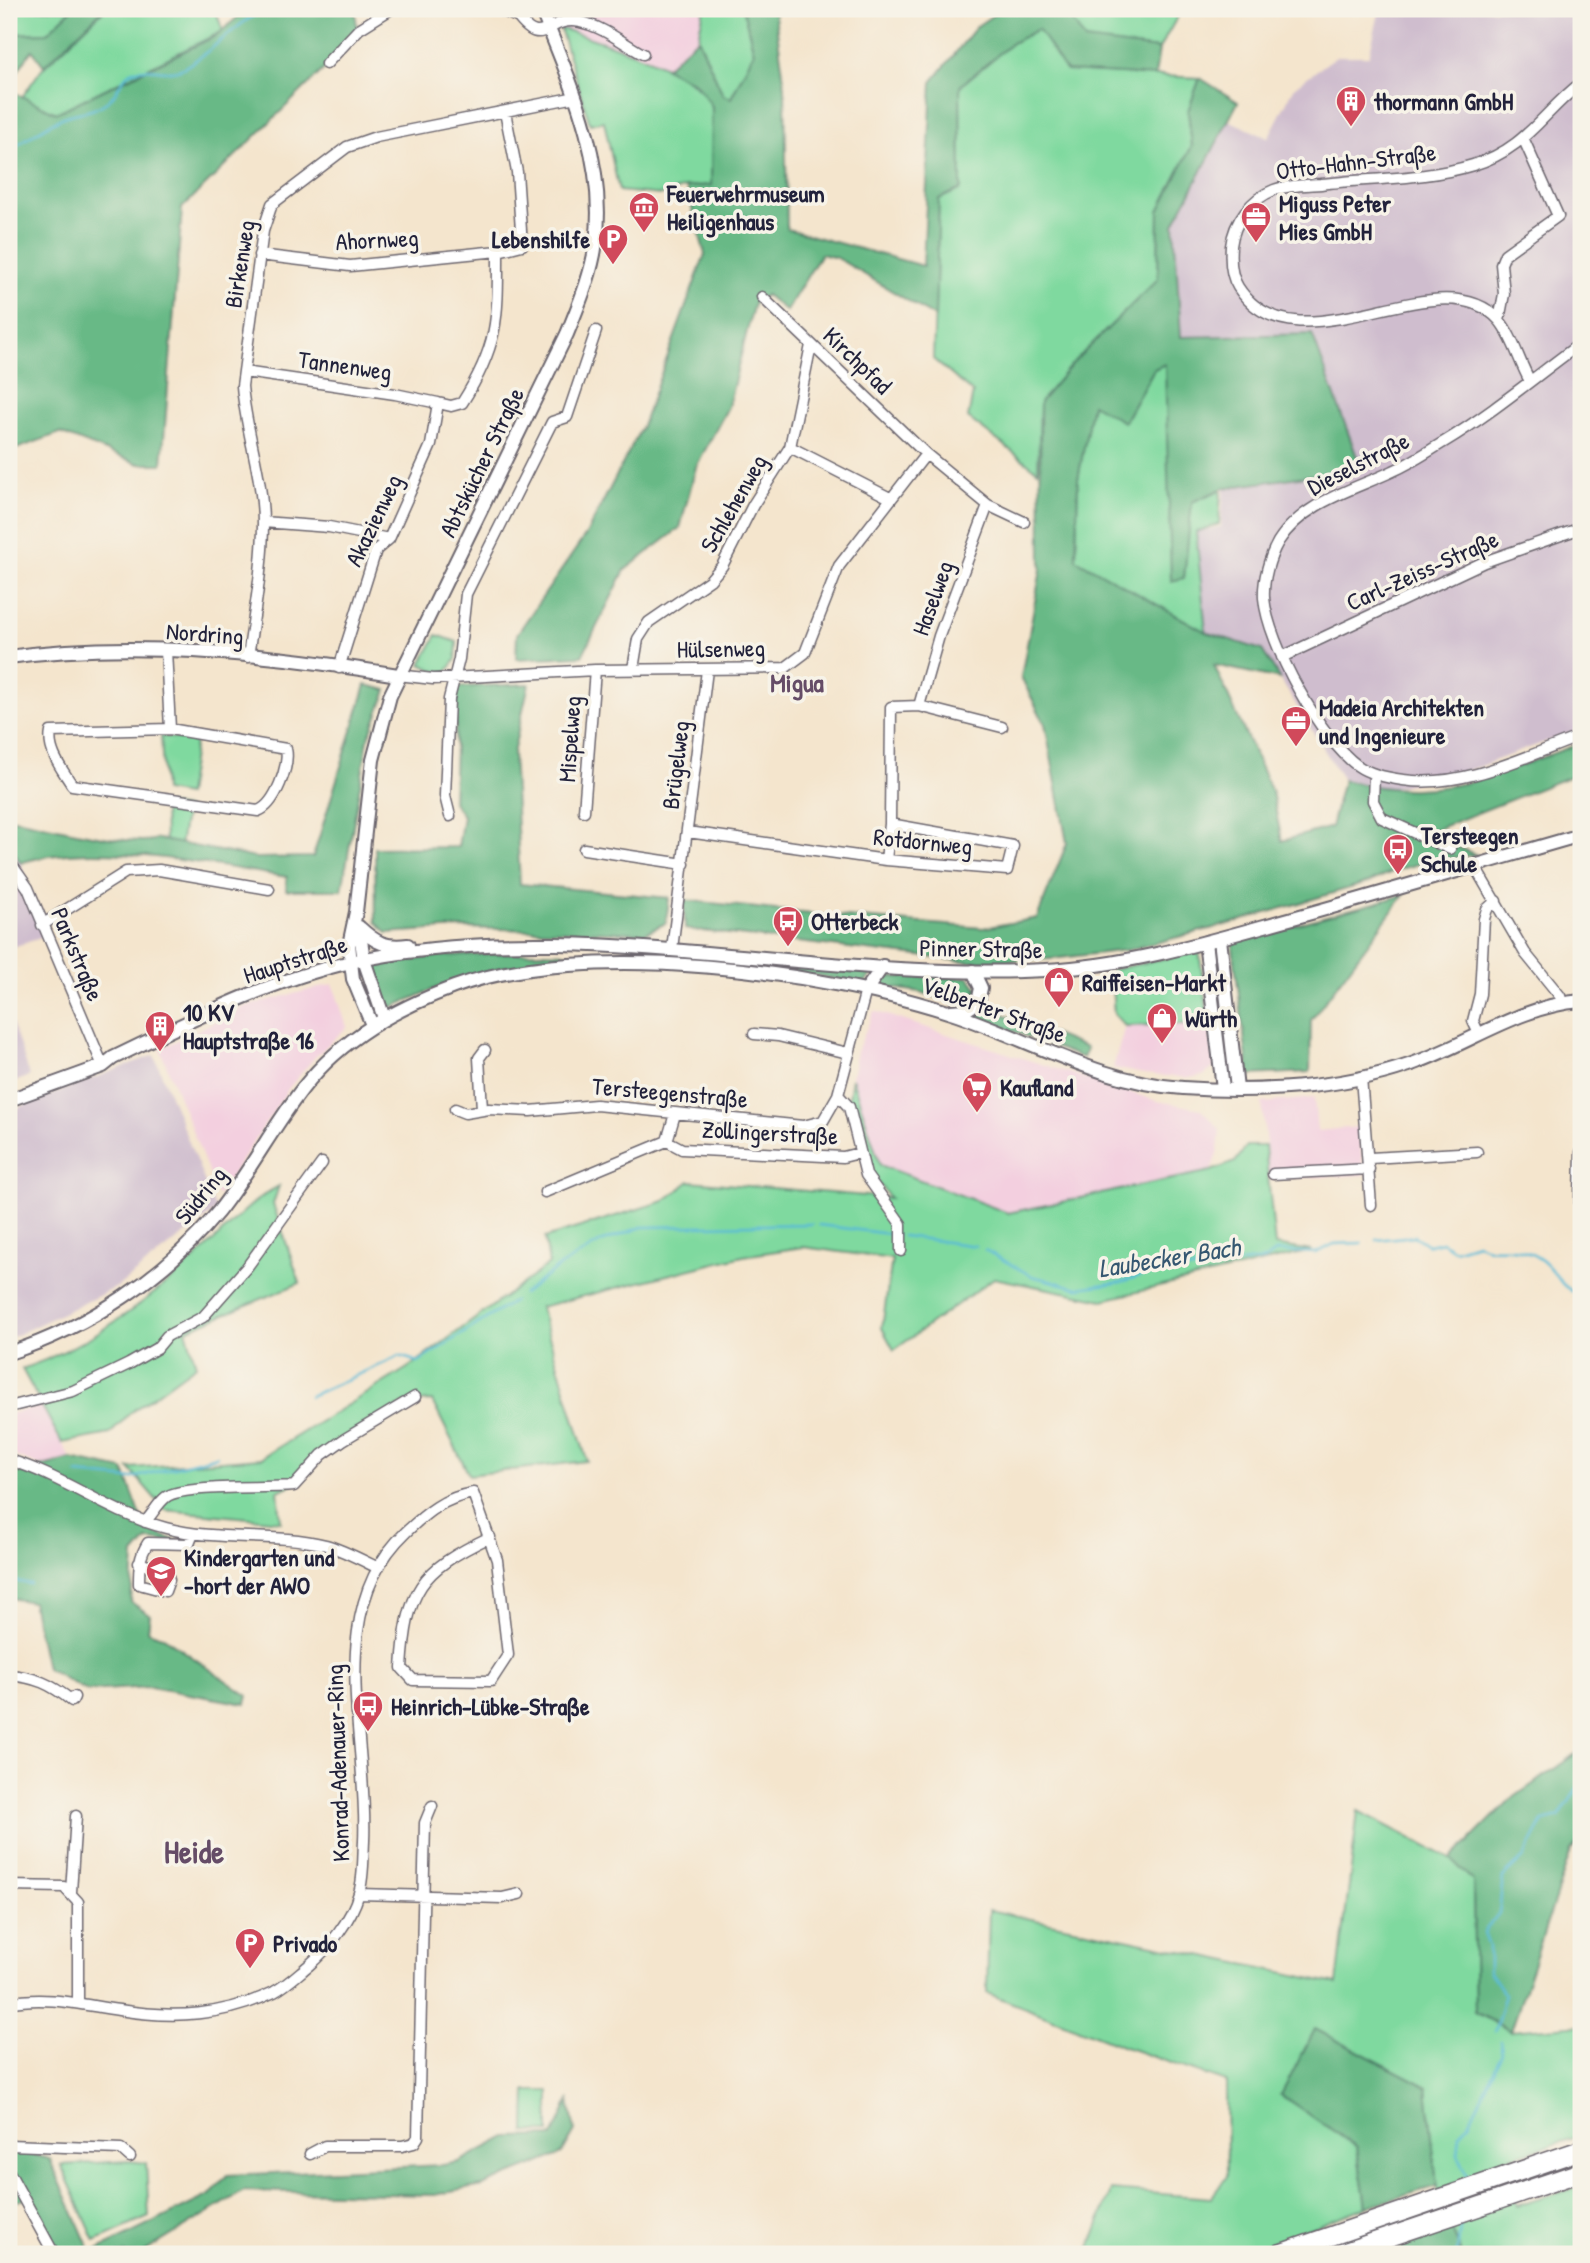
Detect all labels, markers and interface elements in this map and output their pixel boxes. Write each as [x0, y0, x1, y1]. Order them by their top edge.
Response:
building icon: thormann GmbH [1334, 84, 1368, 128]
place label: thormann GmbH [1373, 85, 1513, 117]
street label: Otto-Hahn-Straße [1274, 135, 1438, 187]
place label: Feuerwehrmuseum Heiligenhaus [666, 177, 825, 238]
place label: Miguss Peter Mies GmbH [1279, 187, 1392, 247]
museum icon: Feuerwehrmuseum Heiligenhaus [627, 190, 661, 234]
office icon: Miguss Peter Mies GmbH [1239, 200, 1273, 244]
street label: Birkenweg [216, 218, 262, 310]
street label: Ahornweg [335, 221, 419, 257]
parking icon: Lebenshilfe [596, 222, 630, 266]
place label: Lebenshilfe [492, 223, 590, 255]
street label: Kirchpfad [817, 319, 899, 401]
street label: Tannenweg [296, 343, 394, 387]
street label: Abtskücher Straße [431, 382, 531, 542]
street label: Dieselstraße [1302, 424, 1415, 502]
street label: Schlehenweg [692, 448, 774, 558]
street label: Akazienweg [337, 469, 409, 571]
street label: Carl-Zeiss-Straße [1341, 522, 1504, 618]
street label: Haselweg [904, 556, 960, 640]
street label: Nordring [165, 614, 245, 652]
street label: Hülsenweg [677, 631, 765, 665]
district label: Migua [770, 665, 825, 701]
place label: Madeia Architekten und Ingenieure [1319, 691, 1484, 752]
street label: Mispelweg [550, 695, 588, 783]
office icon: Madeia Architekten und Ingenieure [1279, 704, 1313, 748]
street label: Brügelweg [654, 719, 696, 811]
place label: Tersteegen Schule [1420, 819, 1519, 879]
street label: Rotdornweg [872, 820, 974, 862]
bus stop icon: Tersteegen Schule [1381, 832, 1415, 876]
street label: Parkstraße [44, 902, 112, 1006]
bus stop icon: Otterbeck [771, 904, 805, 948]
place label: Otterbeck [811, 905, 898, 937]
street label: Hauptstraße [239, 927, 351, 991]
street label: Pinner Straße [919, 931, 1043, 965]
shop icon: Raiffeisen-Markt [1042, 965, 1076, 1009]
place label: Raiffeisen-Markt [1082, 966, 1226, 998]
street label: Velberter Straße [918, 968, 1071, 1050]
place label: 10 KV Hauptstraße 16 [183, 996, 314, 1057]
shop icon: Würth [1145, 1001, 1179, 1045]
place label: Würth [1185, 1002, 1237, 1034]
building icon: 10 KV Hauptstraße 16 [143, 1009, 177, 1053]
street label: Tersteegenstraße [591, 1069, 750, 1115]
supermarket icon: Kaufland [960, 1070, 994, 1114]
place label: Kaufland [1000, 1071, 1074, 1103]
street label: Zollingerstraße [701, 1112, 839, 1152]
street label: Südring [167, 1159, 233, 1231]
water label: Laubecker Bach [1096, 1228, 1244, 1285]
place label: Kindergarten und -hort der AWO [184, 1541, 335, 1601]
school or university icon: Kindergarten und -hort der AWO [144, 1554, 178, 1598]
street label: Konrad-Adenauer-Ring [318, 1664, 356, 1862]
bus stop icon: Heinrich-Lübke-Straße [351, 1689, 385, 1733]
place label: Heinrich-Lübke-Straße [391, 1690, 590, 1723]
district label: Heide [164, 1830, 224, 1873]
parking icon: Privado [233, 1926, 267, 1970]
place label: Privado [273, 1927, 338, 1959]

